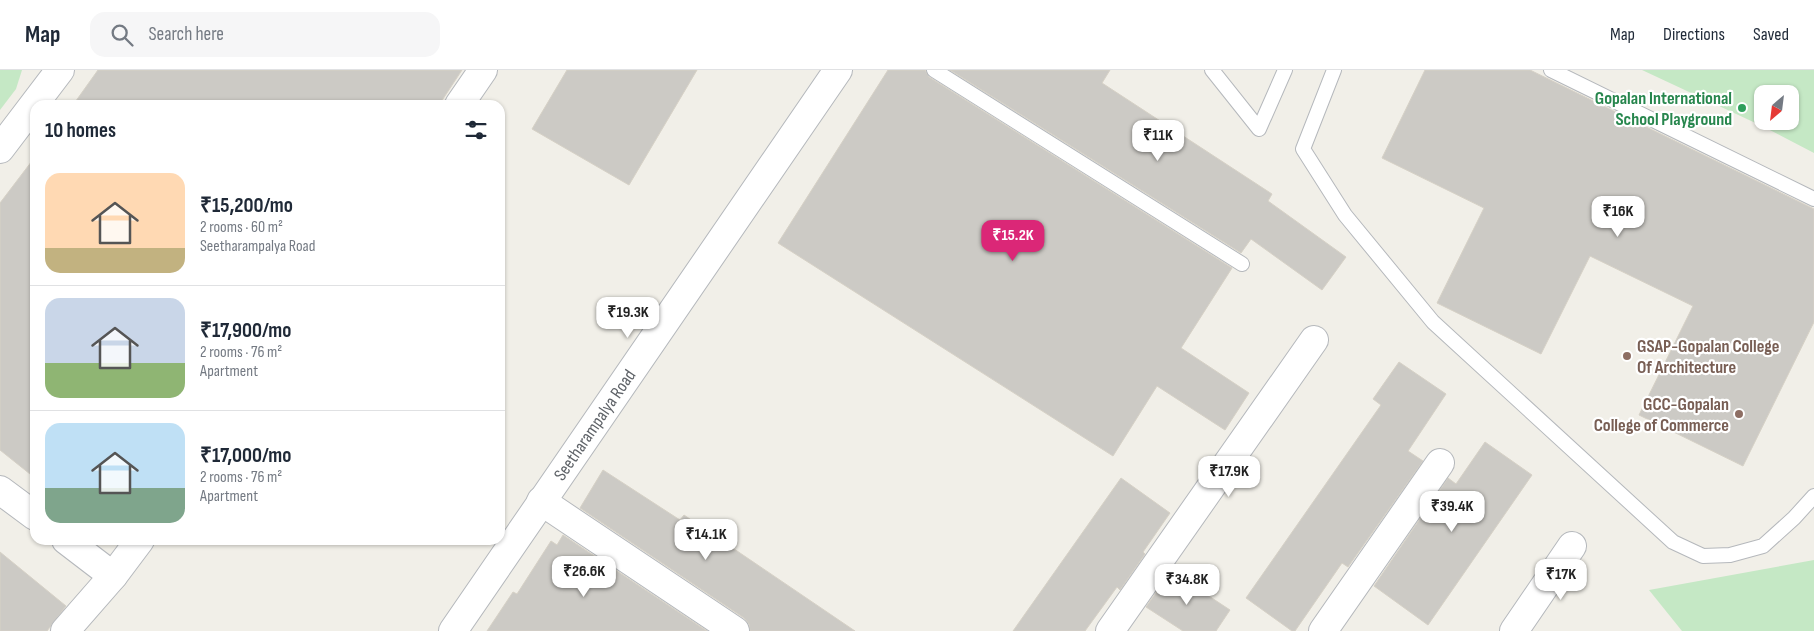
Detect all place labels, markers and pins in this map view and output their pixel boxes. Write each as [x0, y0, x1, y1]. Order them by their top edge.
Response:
place label: Gopalan International School Playground [1595, 88, 1732, 130]
marker: Gopalan International School Playground [1736, 102, 1748, 114]
pin: ₹11K [1128, 119, 1188, 162]
pin: ₹16K [1588, 196, 1648, 238]
pin: ₹15.2K [972, 220, 1054, 262]
pin: ₹19.3K [587, 296, 669, 339]
place label: GSAP-Gopalan College Of Architecture [1637, 336, 1779, 378]
marker: GSAP-Gopalan College Of Architecture [1621, 350, 1633, 362]
place label: GCC-Gopalan College of Commerce [1594, 394, 1729, 436]
marker: GCC-Gopalan College of Commerce [1733, 408, 1745, 420]
pin: ₹17.9K [1188, 456, 1270, 498]
pin: ₹39.4K [1411, 490, 1493, 533]
pin: ₹14.1K [665, 518, 747, 561]
pin: ₹26.6K [543, 556, 625, 598]
pin: ₹17K [1531, 558, 1591, 601]
pin: ₹34.8K [1146, 564, 1228, 606]

